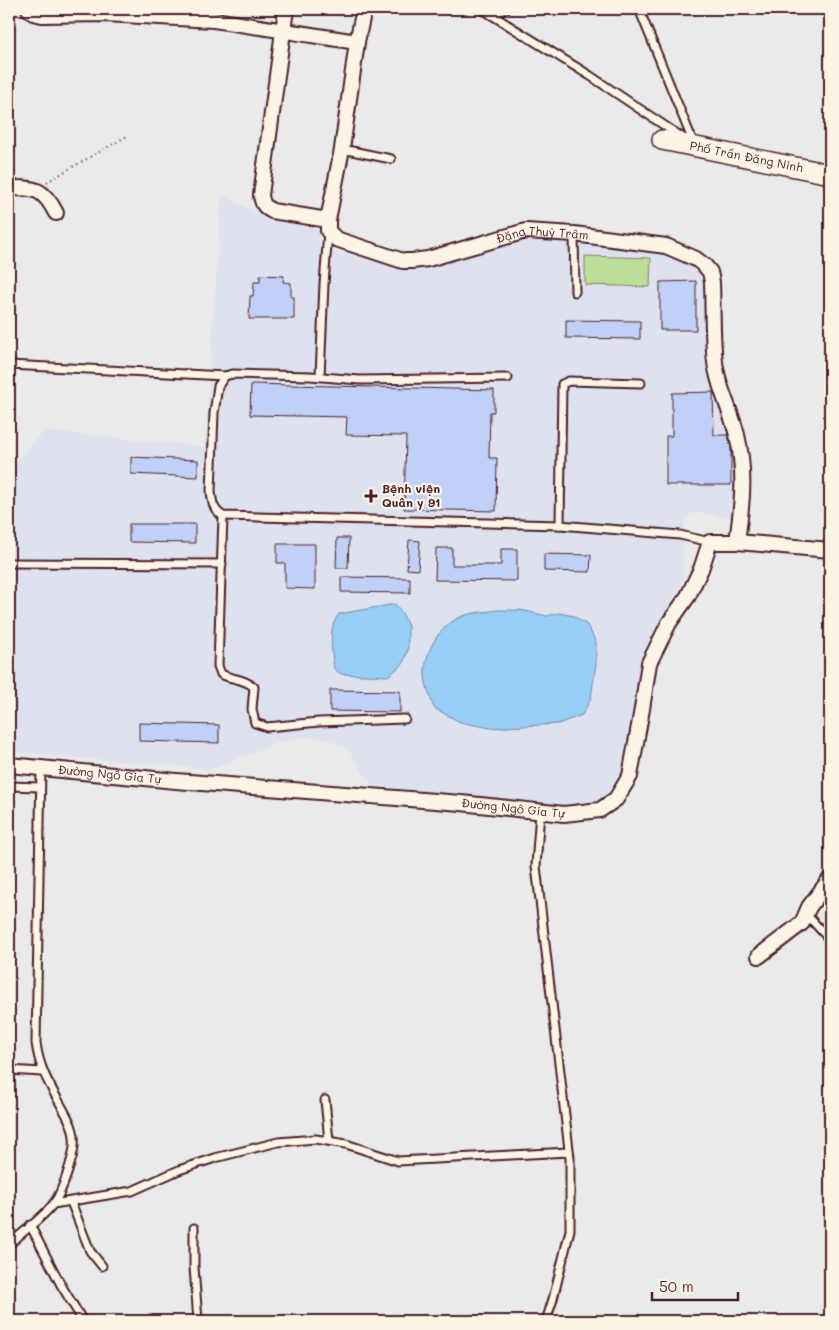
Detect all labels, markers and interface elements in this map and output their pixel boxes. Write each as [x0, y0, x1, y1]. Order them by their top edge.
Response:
street label: Phố Trần Đăng Ninh [688, 137, 805, 175]
street label: Đặng Thuỳ Trâm [494, 222, 590, 246]
place label: Bệnh viện Quân y 91 [382, 480, 440, 510]
marker: Bệnh viện Quân y 91 [364, 489, 378, 503]
street label: Đường Ngô Gia Tự [57, 761, 162, 787]
street label: Đường Ngô Gia Tự [461, 794, 566, 821]
scale bar [652, 1270, 738, 1302]
text: 50 m [659, 1276, 694, 1296]

